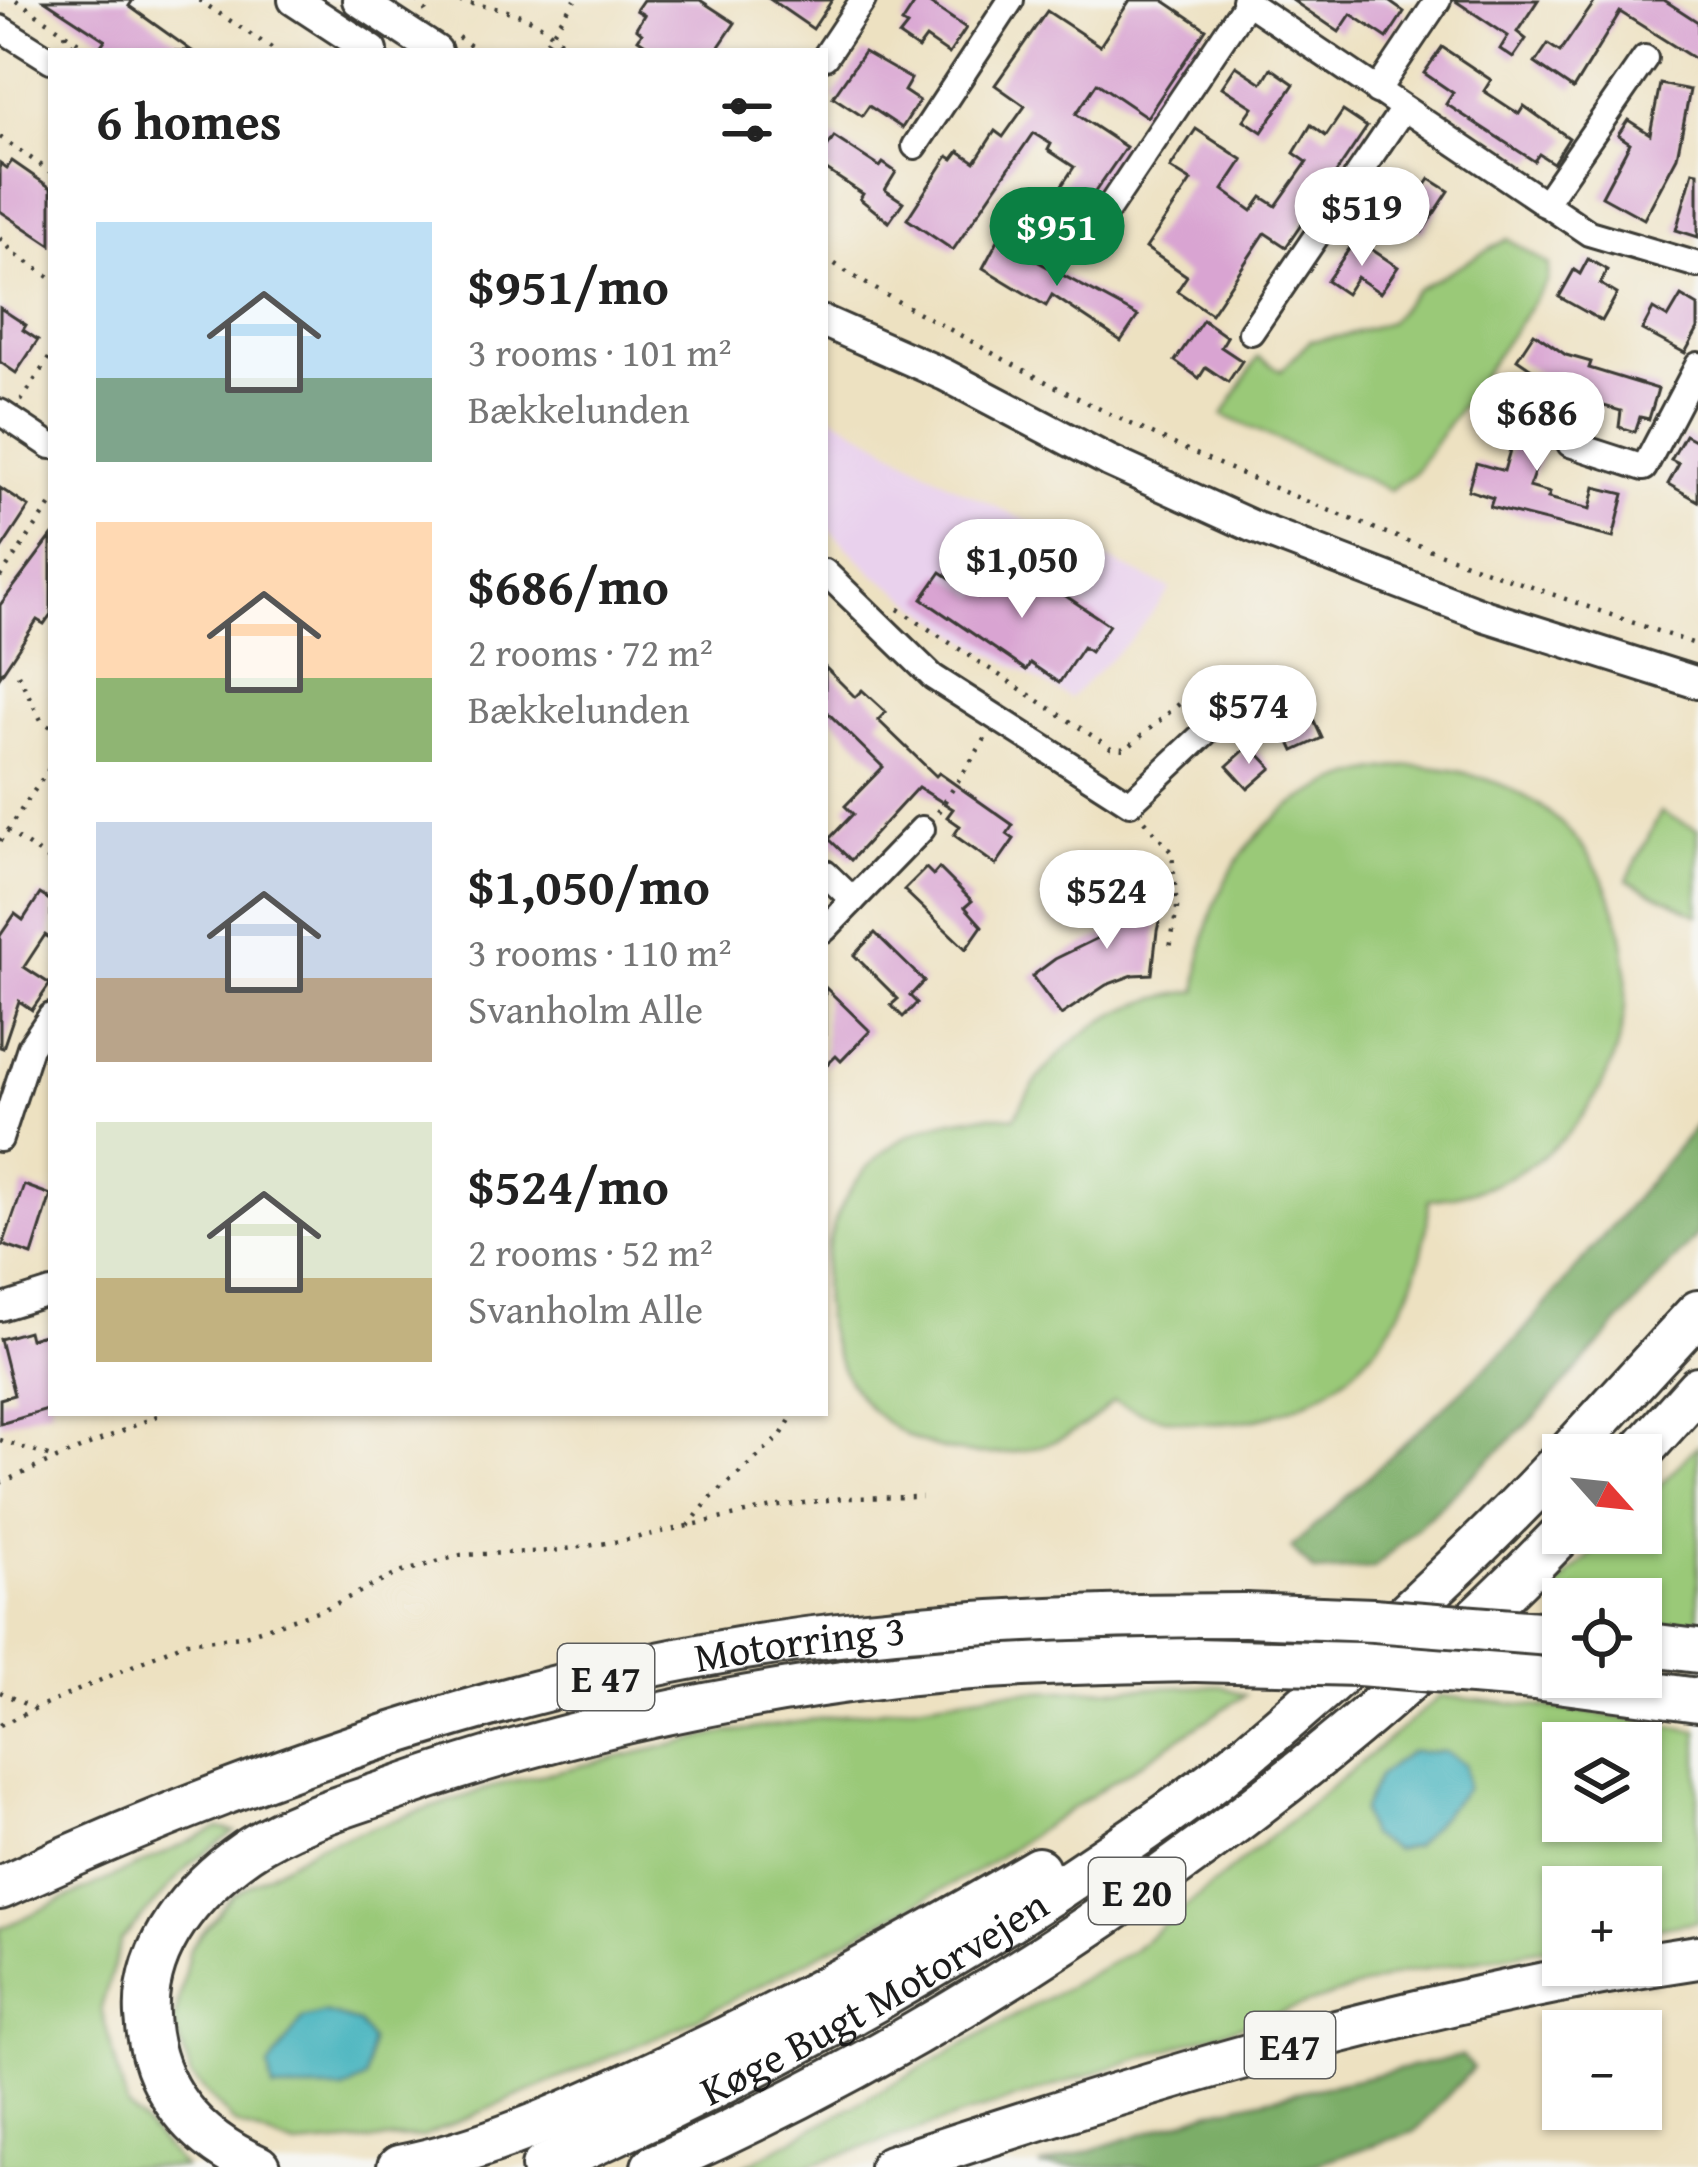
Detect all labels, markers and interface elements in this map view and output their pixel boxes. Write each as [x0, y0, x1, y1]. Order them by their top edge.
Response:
text: 6 homes [96, 83, 282, 158]
icon: filters [714, 87, 780, 153]
pin: $519 [1291, 167, 1433, 269]
text: $519 [1322, 177, 1402, 234]
pin: $951 [986, 187, 1128, 289]
text: $951 [1017, 197, 1097, 254]
text: $951/mo [468, 248, 669, 323]
icon: home [192, 270, 336, 414]
text: 3 rooms · 101 m² [468, 323, 732, 380]
pin: $686 [1466, 372, 1608, 474]
text: Bækkelunden [468, 380, 690, 437]
text: $686 [1497, 382, 1577, 439]
pin: $1,050 [924, 519, 1120, 621]
text: $1,050 [966, 529, 1078, 586]
text: $686/mo [468, 548, 669, 623]
icon: home [192, 570, 336, 714]
text: 2 rooms · 72 m² [468, 623, 713, 680]
pin: $574 [1178, 665, 1320, 767]
text: $574 [1209, 675, 1289, 732]
text: Bækkelunden [468, 680, 690, 737]
text: $1,050/mo [468, 848, 710, 923]
pin: $524 [1036, 850, 1178, 952]
text: $524 [1067, 860, 1147, 917]
icon: home [192, 870, 336, 1014]
text: 3 rooms · 110 m² [468, 923, 732, 980]
text: Svanholm Alle [468, 980, 703, 1037]
text: $524/mo [468, 1148, 669, 1223]
icon: home [192, 1170, 336, 1314]
text: 2 rooms · 52 m² [468, 1223, 713, 1280]
text: Svanholm Alle [468, 1280, 703, 1337]
north arrow [1542, 1434, 1662, 1554]
map controls [1542, 1434, 1662, 2130]
button: locate [1542, 1578, 1662, 1698]
street label: Motorring 3 [689, 1598, 908, 1687]
road number: E 47 [558, 1644, 654, 1710]
button: layers [1542, 1722, 1662, 1842]
road number: E 20 [1089, 1858, 1185, 1924]
button: + [1542, 1866, 1662, 1986]
street label: Køge Bugt Motorvejen [689, 1873, 1060, 2119]
button: − [1542, 2010, 1662, 2130]
road number: E47 [1245, 2012, 1335, 2078]

